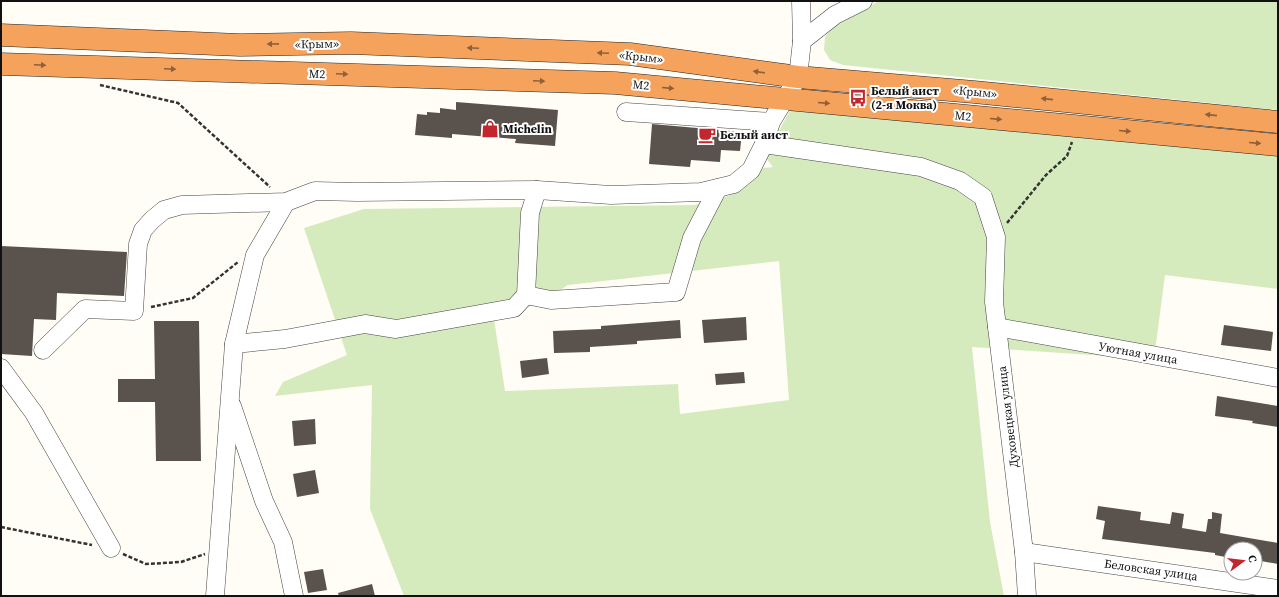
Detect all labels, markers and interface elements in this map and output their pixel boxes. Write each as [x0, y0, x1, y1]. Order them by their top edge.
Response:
street label: «Крым» [295, 36, 339, 52]
one-way arrow [266, 41, 279, 47]
one-way arrow [466, 45, 479, 51]
street label: «Крым» [618, 47, 664, 67]
one-way arrow [596, 50, 609, 56]
one-way arrow [34, 62, 47, 68]
one-way arrow [164, 66, 177, 72]
street label: М2 [308, 66, 326, 82]
one-way arrow [753, 69, 766, 75]
one-way arrow [336, 71, 348, 78]
street label: М2 [632, 76, 650, 94]
one-way arrow [533, 77, 545, 84]
street label: «Крым» [952, 82, 998, 102]
place label: Белый аист (2-я Моква) [871, 83, 939, 113]
one-way arrow [662, 85, 674, 91]
bus stop icon: Белый аист (2-я Моква) [848, 88, 868, 108]
one-way arrow [1041, 96, 1053, 102]
one-way arrow [818, 99, 830, 106]
street label: М2 [954, 107, 972, 125]
one-way arrow [1205, 112, 1217, 119]
one-way arrow [990, 115, 1002, 122]
shop icon: Michelin [480, 119, 500, 139]
place label: Michelin [503, 121, 553, 137]
cafe icon: Белый аист [697, 125, 717, 145]
place label: Белый аист [720, 127, 788, 143]
one-way arrow [1119, 127, 1131, 134]
one-way arrow [1249, 140, 1261, 146]
street label: Уютная улица [1097, 338, 1180, 368]
street label: Духовецкая улица [994, 364, 1022, 469]
north arrow [1223, 541, 1263, 581]
text: С [1244, 553, 1260, 564]
street label: Беловская улица [1103, 556, 1200, 585]

